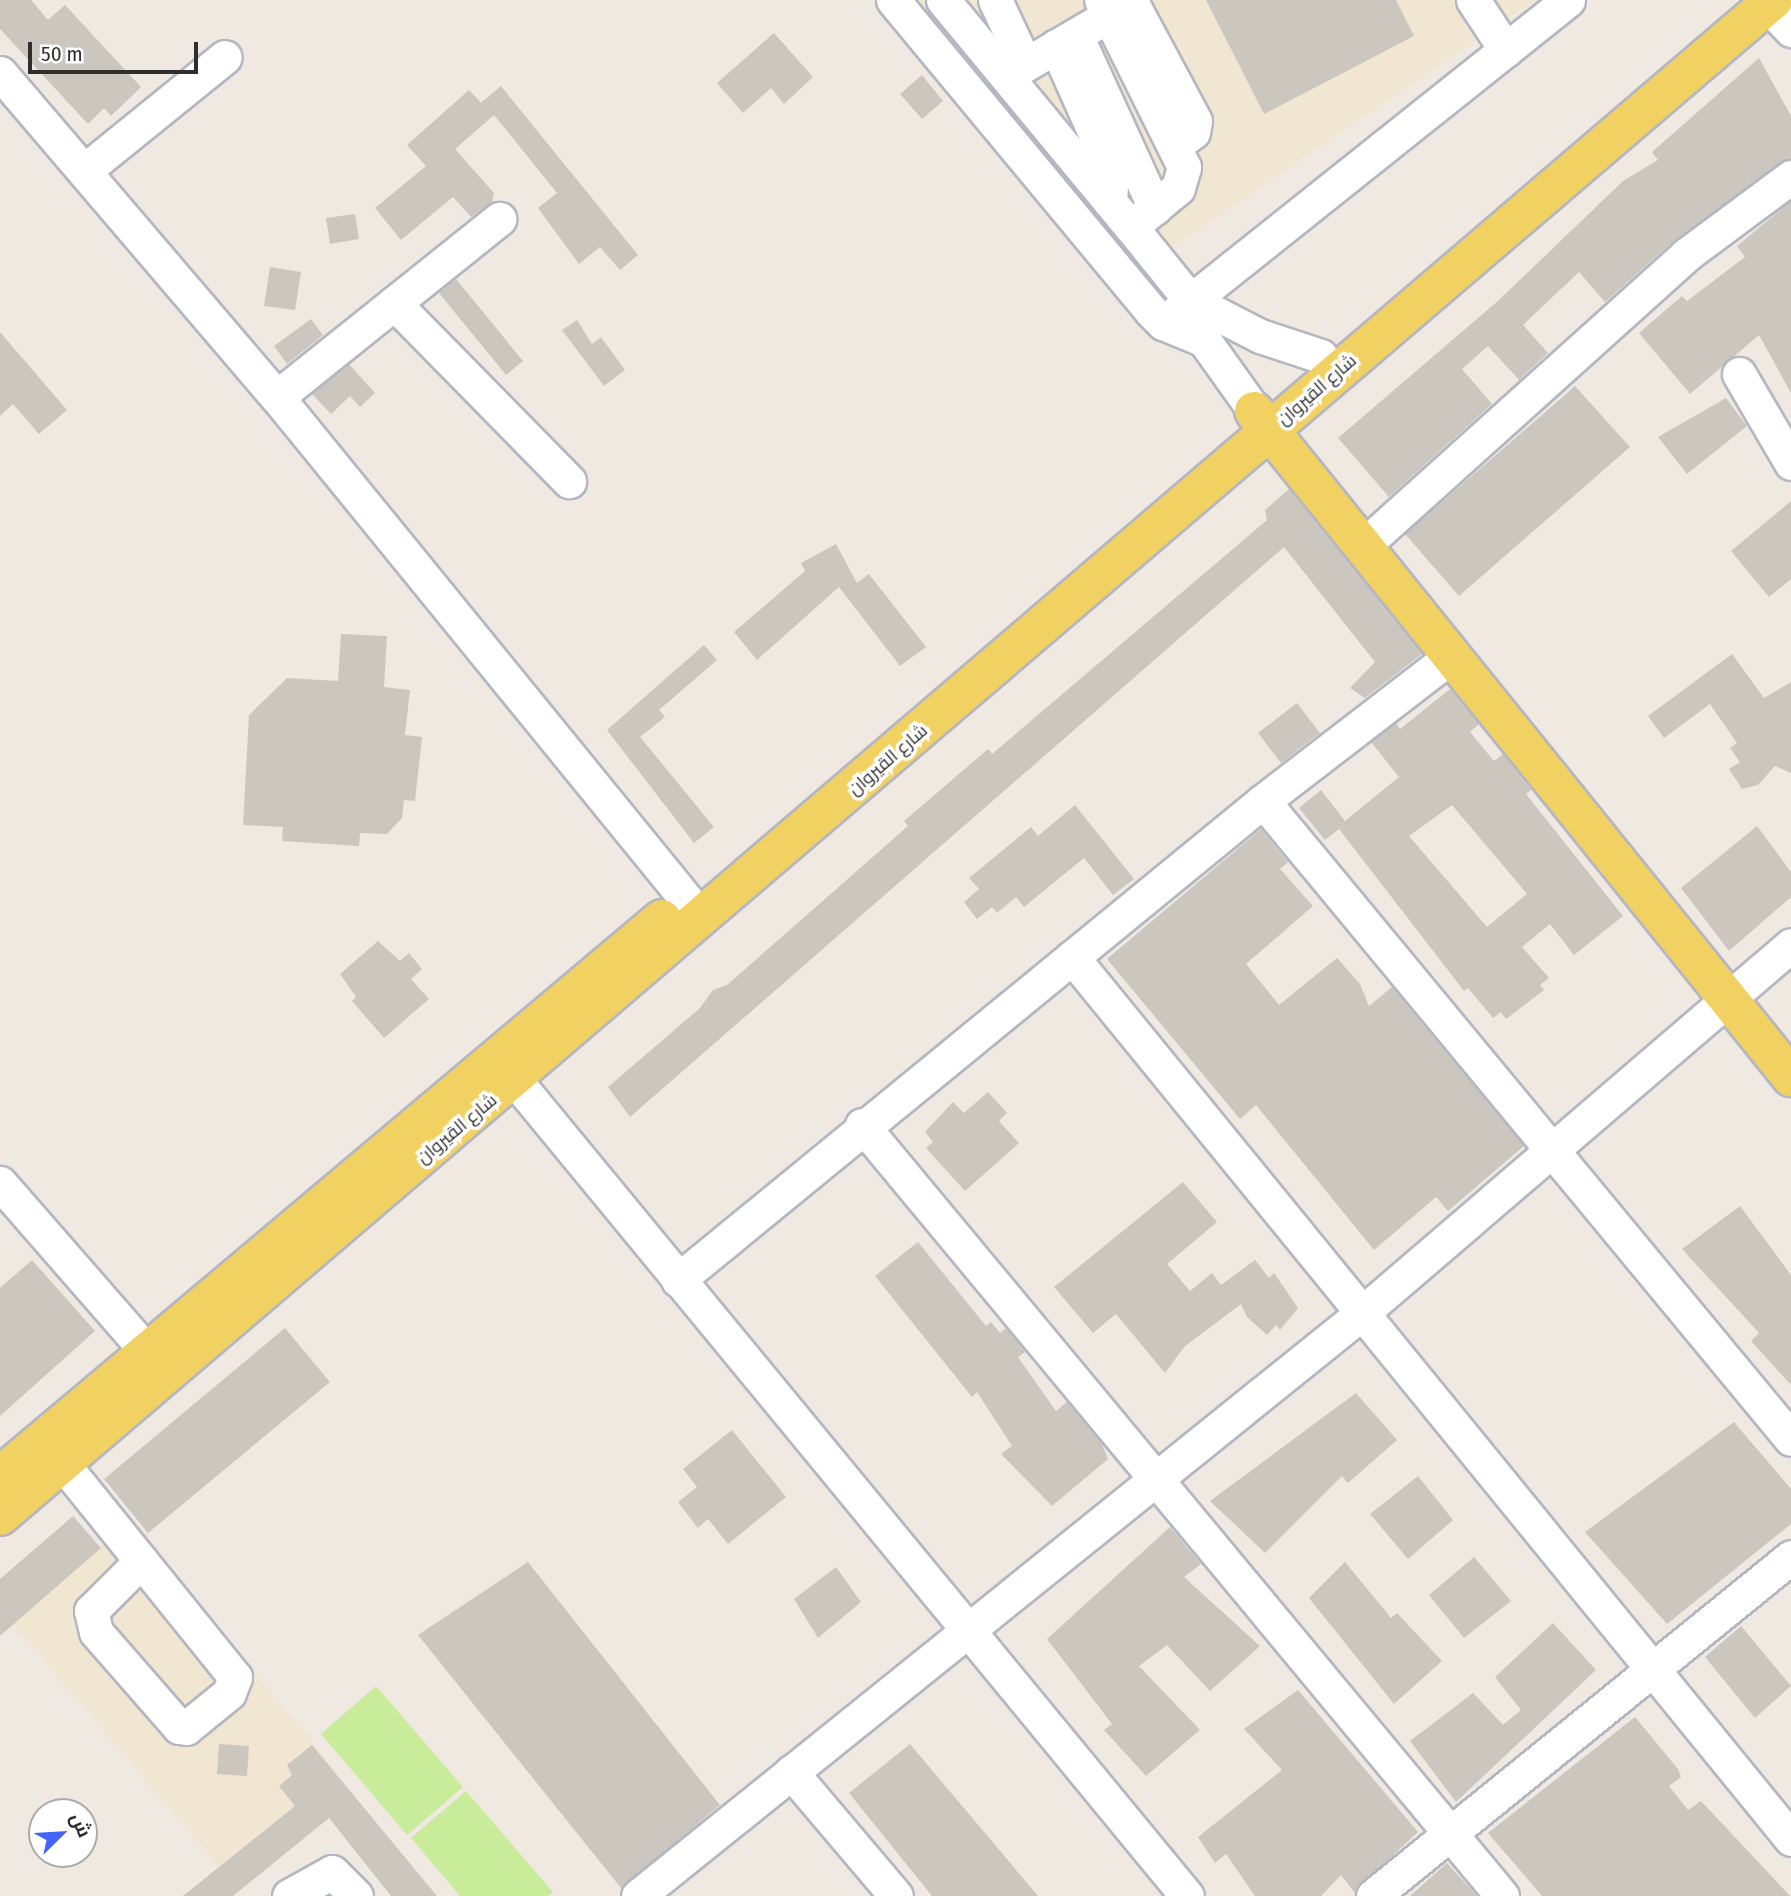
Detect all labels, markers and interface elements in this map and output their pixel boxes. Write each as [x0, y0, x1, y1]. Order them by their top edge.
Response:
scale bar [32, 28, 201, 72]
text: 50 m [41, 41, 83, 67]
street label: شارع القيروان [1273, 350, 1361, 430]
street label: شارع القيروان [844, 720, 932, 800]
street label: شارع القيروان [413, 1089, 501, 1169]
north arrow [28, 1798, 98, 1868]
text: ش [65, 1809, 96, 1841]

